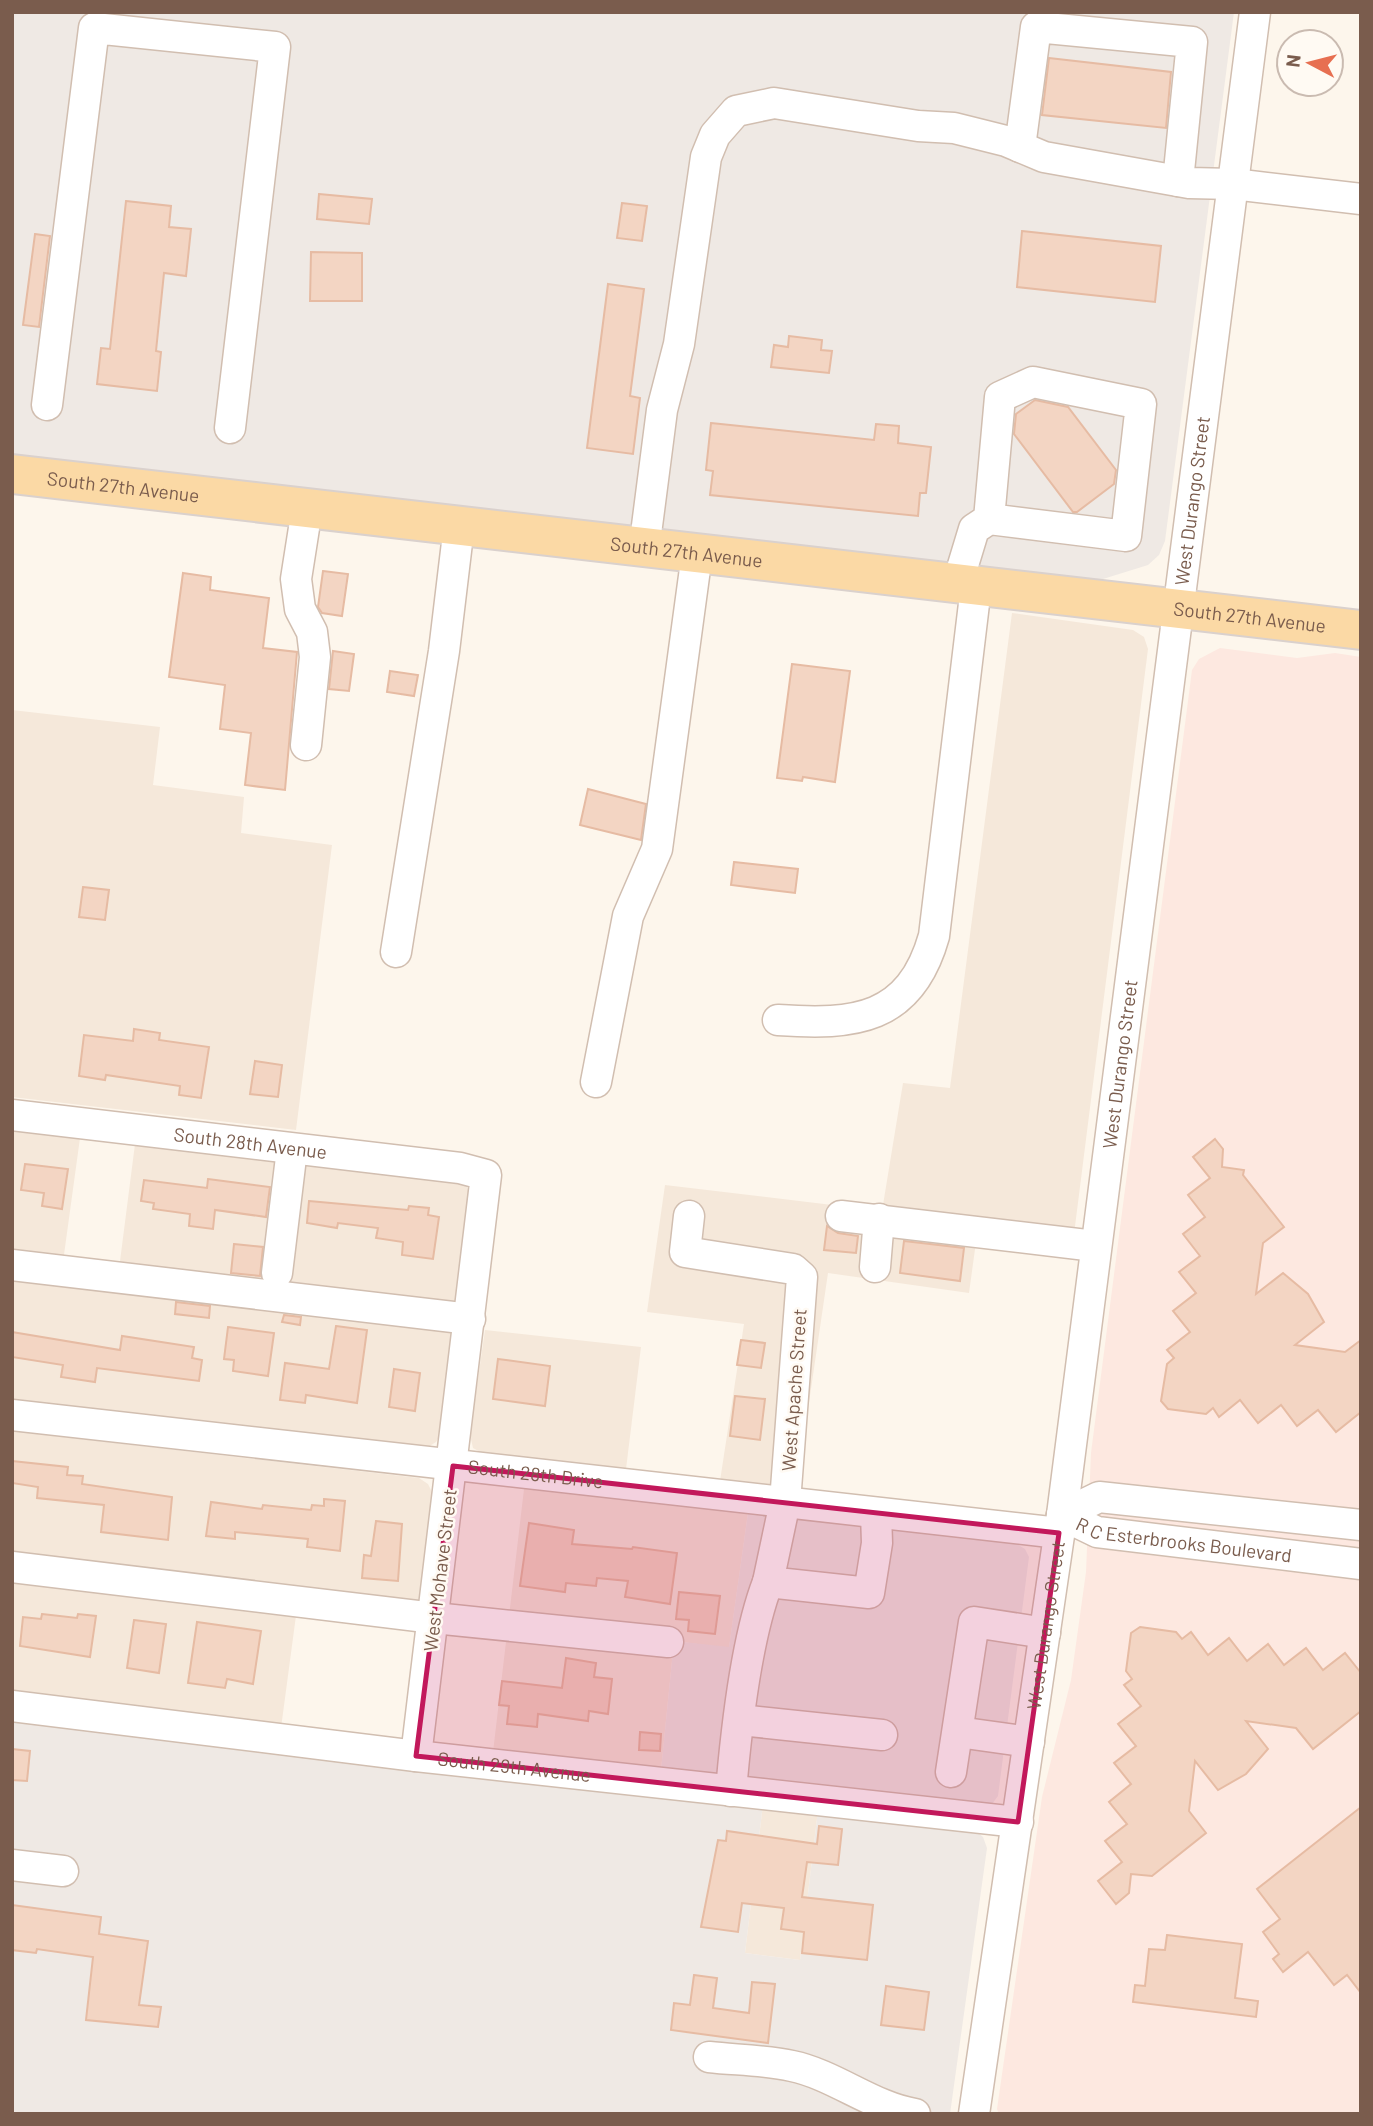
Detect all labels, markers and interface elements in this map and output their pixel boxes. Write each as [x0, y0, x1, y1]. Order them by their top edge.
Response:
north arrow [1275, 28, 1345, 98]
text: N [1280, 53, 1305, 69]
street label: West Durango Street [1169, 415, 1214, 587]
street label: South 27th Avenue [46, 466, 201, 507]
street label: South 27th Avenue [609, 531, 764, 572]
street label: South 27th Avenue [1172, 596, 1327, 637]
street label: West Durango Street [1097, 978, 1142, 1150]
street label: South 28th Avenue [173, 1122, 328, 1163]
street label: West Apache Street [776, 1308, 811, 1472]
street label: South 28th Drive [467, 1454, 605, 1493]
street label: West Mohave Street [418, 1487, 461, 1653]
street label: R C Esterbrooks Boulevard [1073, 1512, 1293, 1567]
street label: West Durango Street [1022, 1539, 1069, 1711]
street label: South 29th Avenue [437, 1746, 592, 1786]

